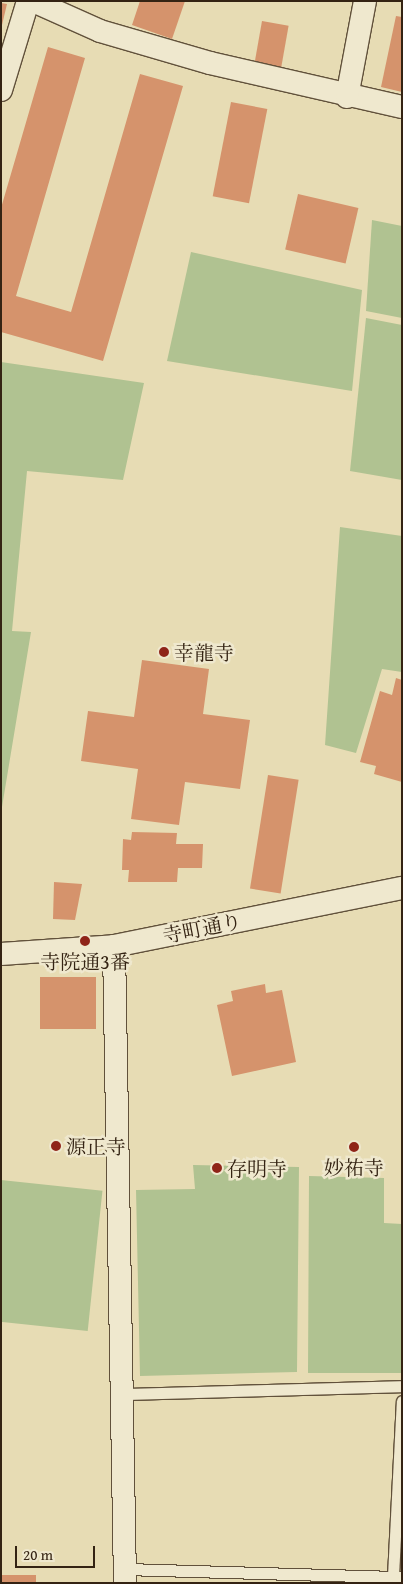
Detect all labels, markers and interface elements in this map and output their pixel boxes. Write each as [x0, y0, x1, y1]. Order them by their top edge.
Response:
place label: 幸龍寺 [174, 640, 234, 664]
marker: 幸龍寺 [158, 646, 170, 658]
street label: 寺町通り [160, 909, 244, 947]
marker: 寺院通3番 [79, 935, 91, 947]
place label: 寺院通3番 [40, 949, 130, 973]
place label: 源正寺 [66, 1134, 126, 1158]
marker: 源正寺 [50, 1140, 62, 1152]
marker: 妙祐寺 [348, 1141, 360, 1153]
place label: 妙祐寺 [324, 1155, 384, 1179]
place label: 存明寺 [227, 1156, 287, 1180]
marker: 存明寺 [211, 1162, 223, 1174]
scale bar [18, 1536, 98, 1568]
text: 20 m [23, 1544, 53, 1565]

